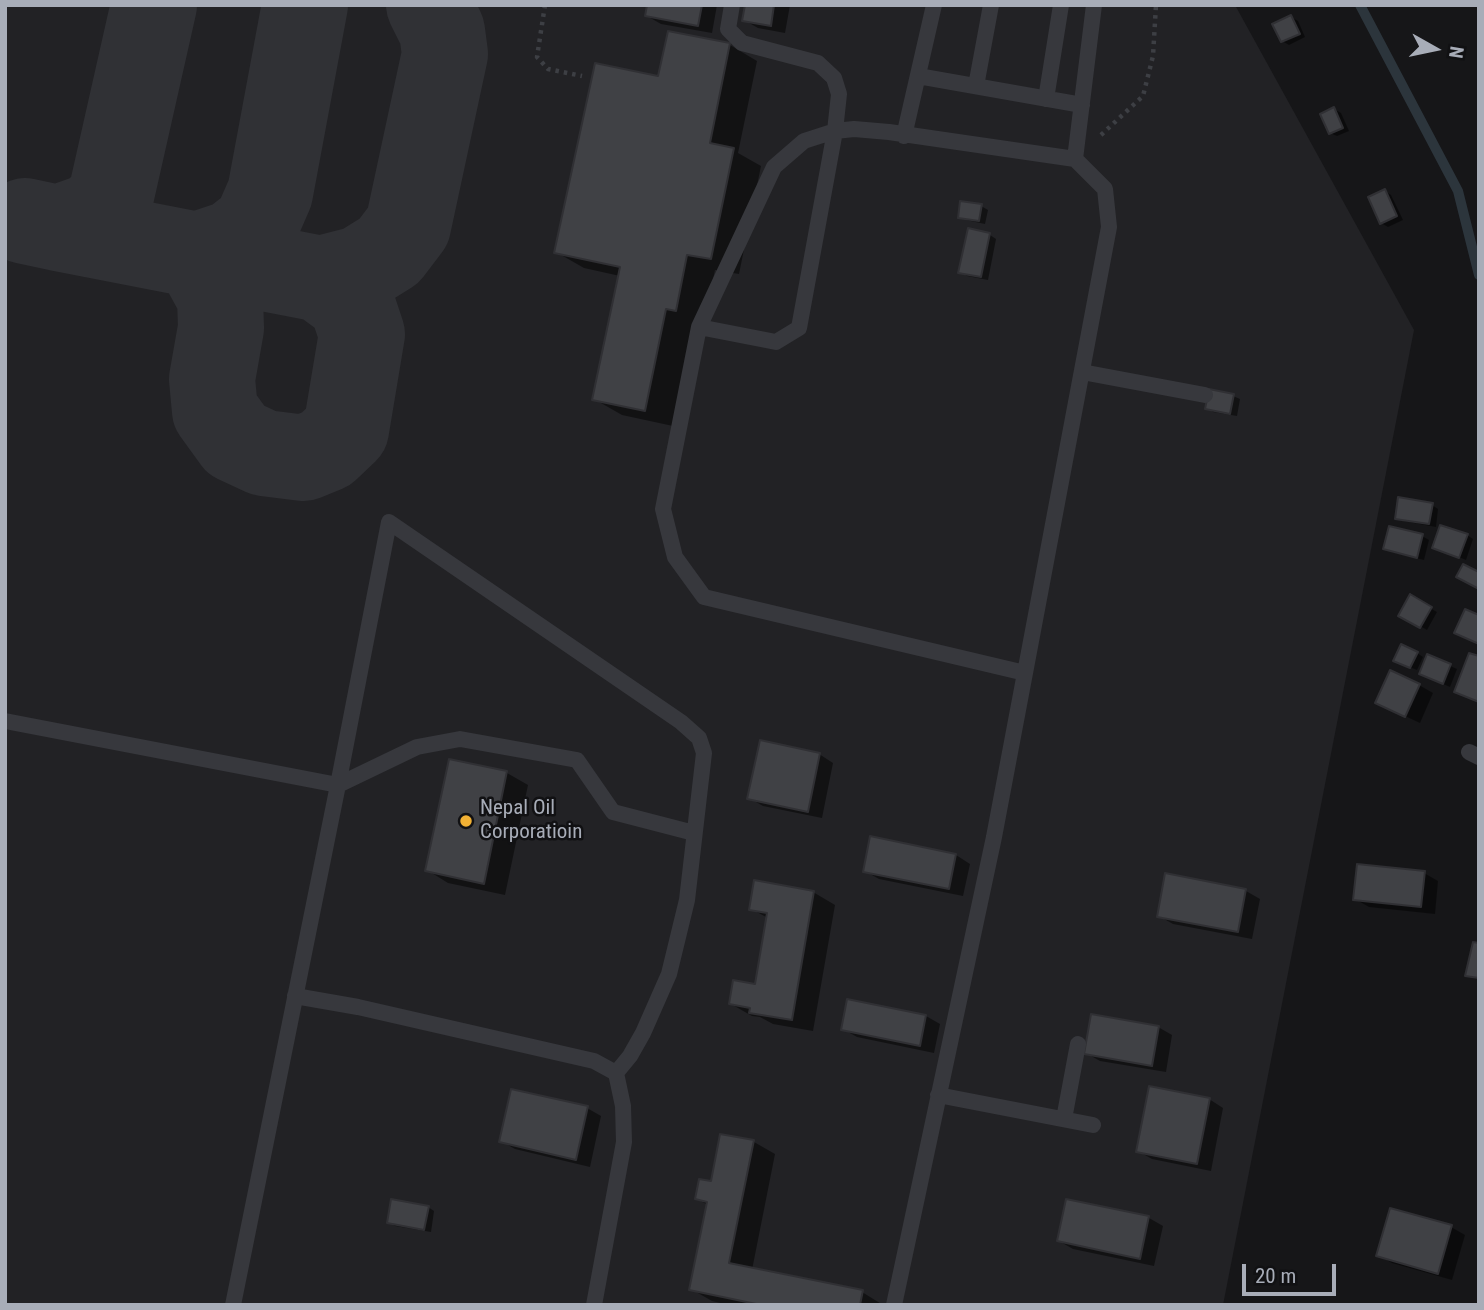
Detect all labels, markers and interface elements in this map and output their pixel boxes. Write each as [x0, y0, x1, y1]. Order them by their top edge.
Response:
north arrow [1400, 14, 1470, 84]
text: N [1444, 45, 1469, 60]
place label: Nepal Oil Corporatioin [480, 796, 582, 846]
marker: Nepal Oil Corporatioin [458, 813, 474, 829]
scale bar [1246, 1250, 1340, 1294]
text: 20 m [1255, 1264, 1296, 1288]

